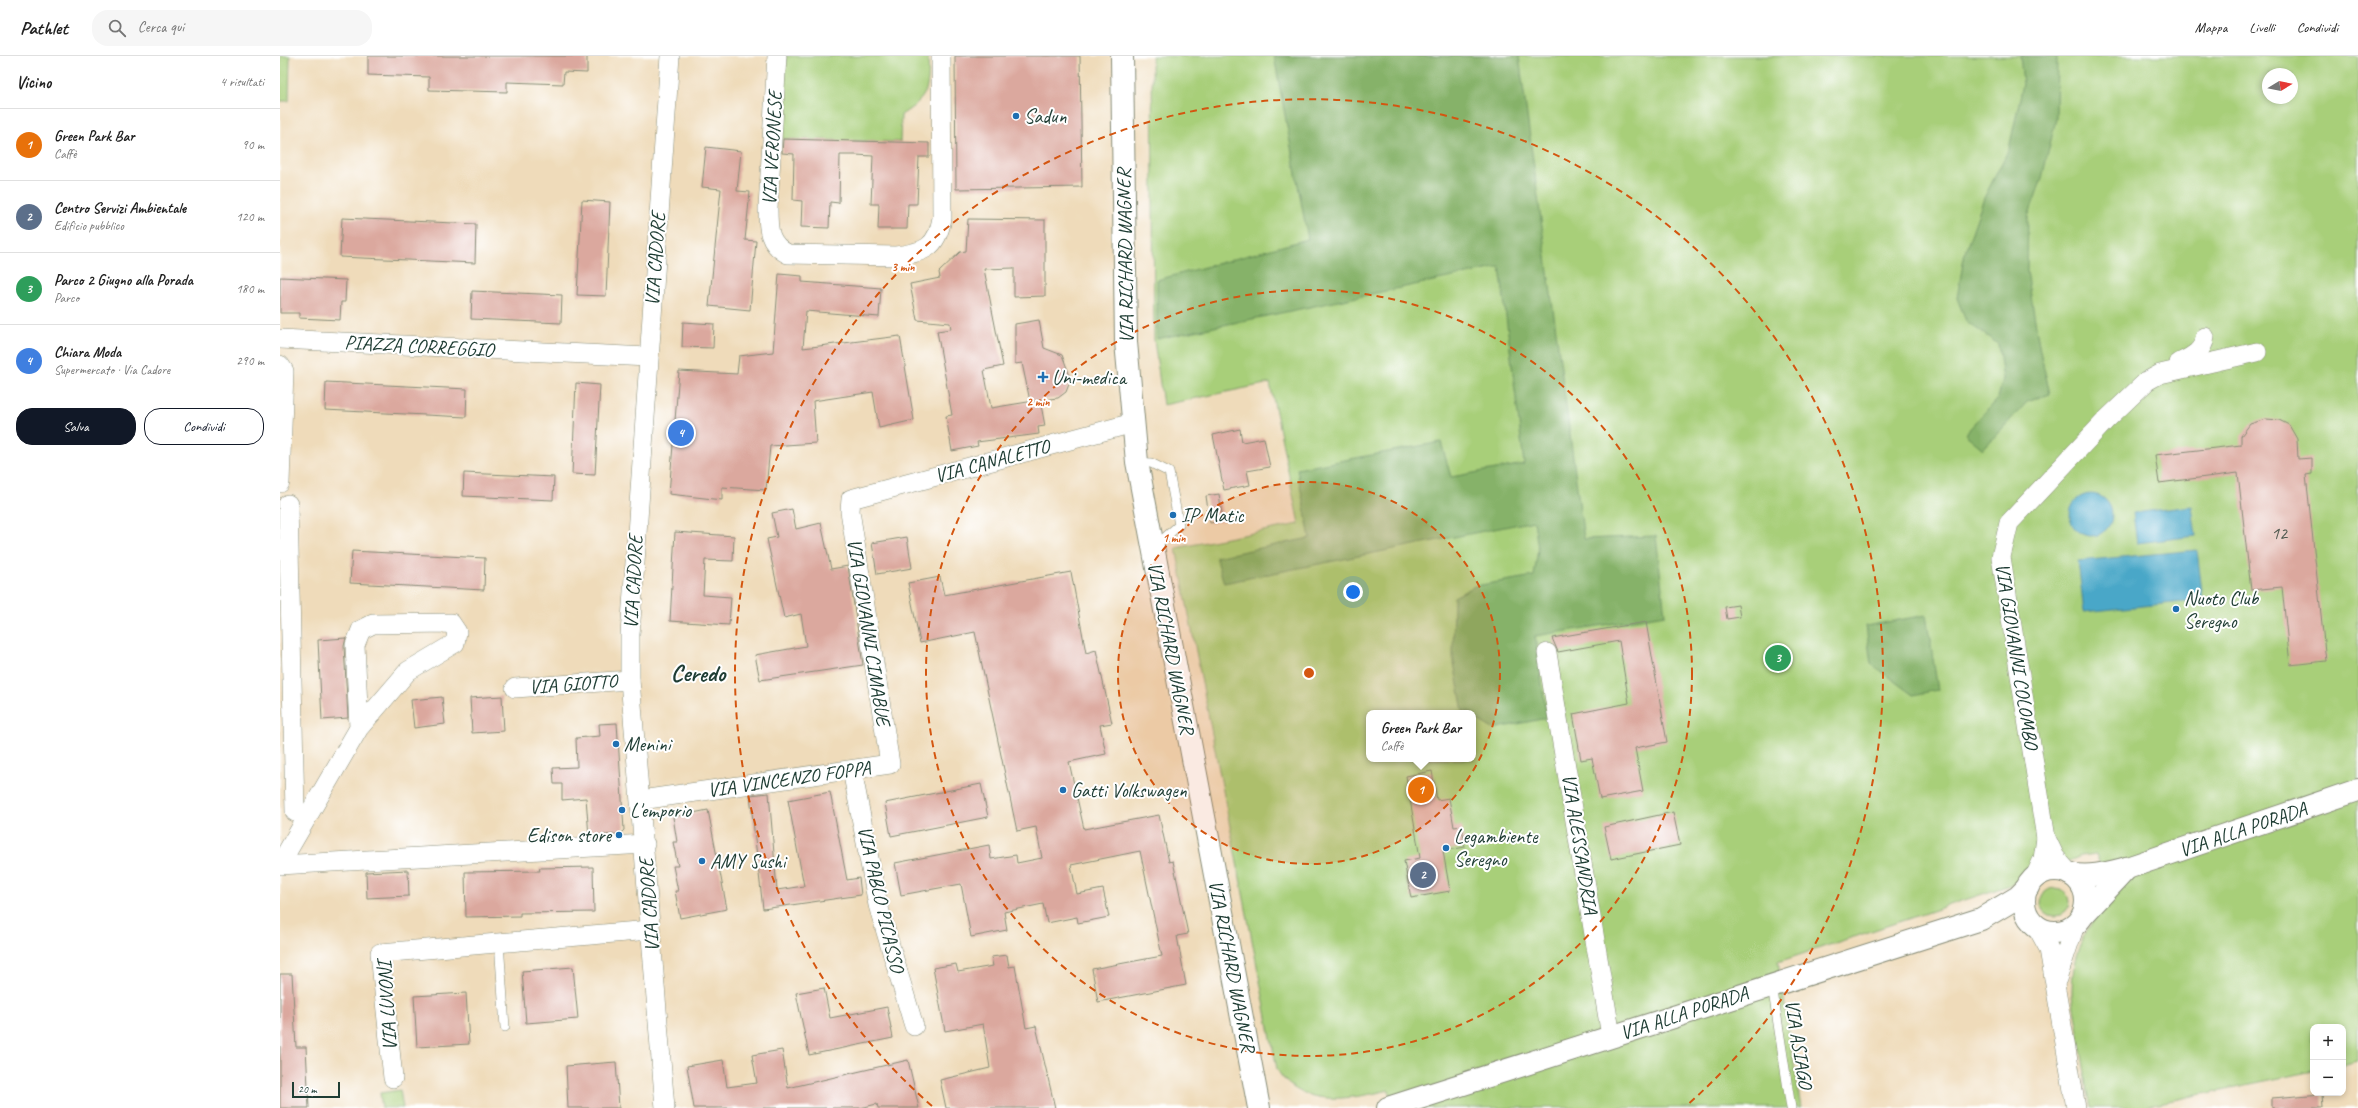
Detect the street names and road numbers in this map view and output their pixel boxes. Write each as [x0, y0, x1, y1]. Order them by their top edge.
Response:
street label: VIA VERONESE [757, 87, 788, 206]
street label: VIA RICHARD WAGNER [1111, 166, 1139, 343]
street label: VIA CADORE [639, 208, 671, 307]
street label: PIAZZA CORREGGIO [344, 330, 496, 362]
street label: VIA CANALETTO [932, 433, 1054, 488]
street label: VIA CADORE [618, 531, 648, 630]
street label: VIA GIOVANNI CIMABUE [842, 537, 897, 730]
street label: VIA RICHARD WAGNER [1142, 560, 1200, 738]
street label: VIA GIOVANNI COLOMBO [1990, 561, 2044, 753]
street label: VIA GIOTTO [528, 668, 620, 700]
street label: VIA VINCENZO FOPPA [706, 755, 873, 803]
street label: VIA ALESSANDRIA [1557, 772, 1604, 917]
street label: VIA ALLA PORADA [2176, 795, 2311, 862]
street label: VIA PABLO PICASSO [852, 824, 910, 976]
street label: VIA CADORE [633, 854, 665, 953]
street label: VIA RICHARD WAGNER [1203, 878, 1261, 1056]
street label: VIA LUVONI [371, 956, 403, 1052]
street label: VIA ALLA PORADA [1617, 980, 1752, 1045]
street label: VIA ASIAGO [1780, 998, 1819, 1092]

